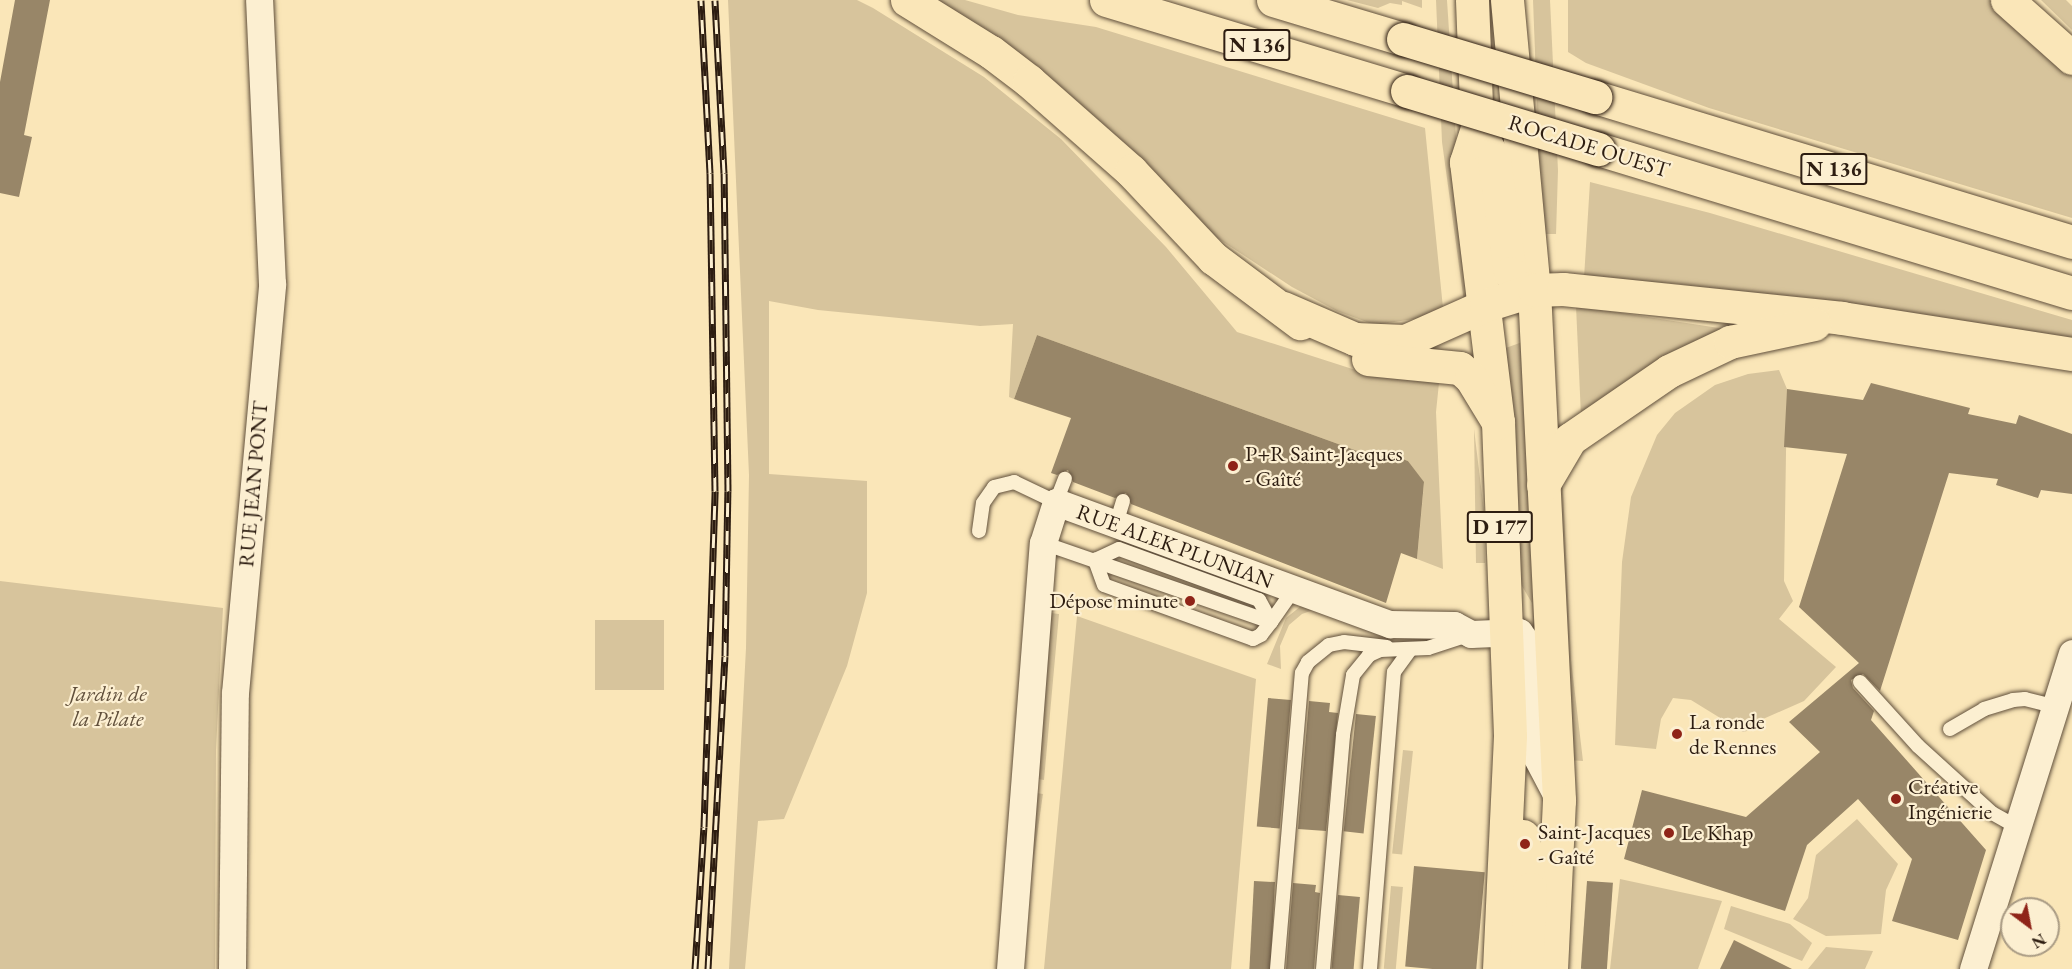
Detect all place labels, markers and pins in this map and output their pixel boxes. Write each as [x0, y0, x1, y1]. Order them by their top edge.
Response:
place label: P+R Saint-Jacques - Gaîté [1245, 440, 1403, 492]
marker: P+R Saint-Jacques - Gaîté [1226, 459, 1240, 473]
place label: Dépose minute [1049, 588, 1178, 614]
marker: Dépose minute [1183, 594, 1197, 608]
place label: La ronde de Rennes [1689, 708, 1776, 760]
marker: La ronde de Rennes [1670, 727, 1684, 741]
place label: Créative Ingénierie [1908, 773, 1992, 824]
marker: Créative Ingénierie [1889, 792, 1903, 806]
place label: Saint-Jacques - Gaîté [1538, 818, 1650, 870]
place label: Le Khap [1681, 820, 1753, 846]
marker: Le Khap [1662, 826, 1676, 840]
marker: Saint-Jacques - Gaîté [1516, 835, 1534, 853]

